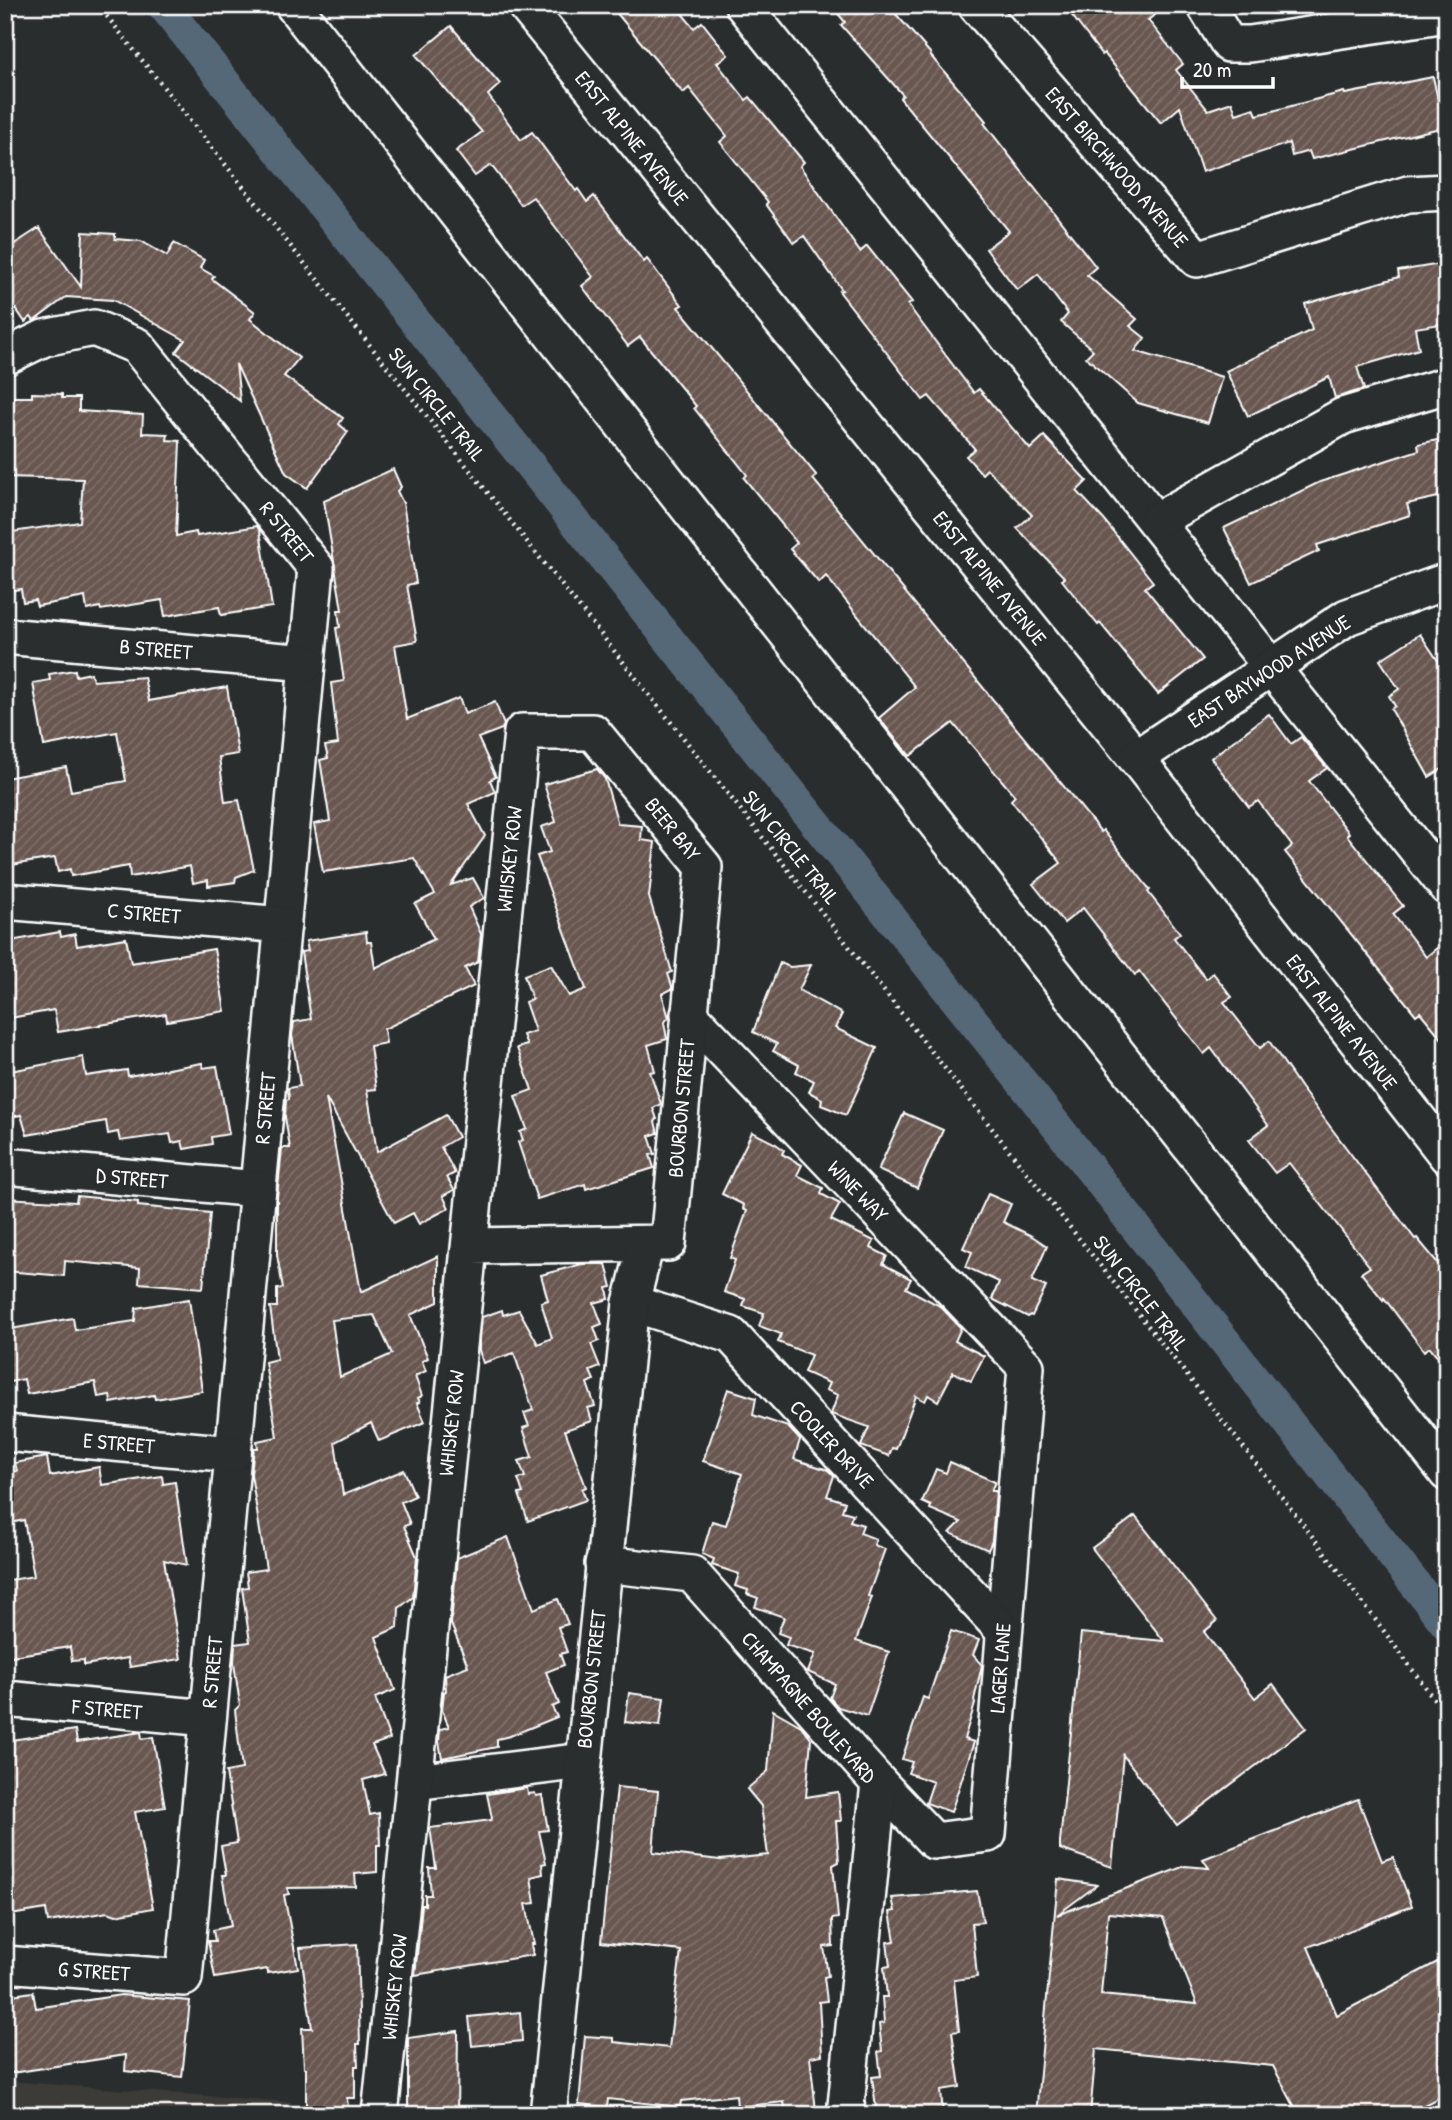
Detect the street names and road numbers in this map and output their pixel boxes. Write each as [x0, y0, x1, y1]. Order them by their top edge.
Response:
street label: EAST ALPINE AVENUE [569, 65, 695, 211]
street label: EAST BIRCHWOOD AVENUE [1039, 80, 1195, 254]
street label: SUN CIRCLE TRAIL [382, 341, 492, 467]
street label: R STREET [253, 495, 322, 570]
street label: EAST ALPINE AVENUE [927, 505, 1053, 651]
street label: EAST BAYWOOD AVENUE [1182, 608, 1356, 734]
street label: B STREET [118, 631, 195, 667]
street label: SUN CIRCLE TRAIL [736, 784, 846, 910]
street label: BEER BAY [639, 791, 708, 867]
street label: WHISKEY ROW [489, 805, 529, 913]
street label: C STREET [106, 895, 183, 931]
street label: EAST ALPINE AVENUE [1280, 948, 1404, 1096]
street label: BOURBON STREET [660, 1036, 702, 1179]
street label: R STREET [247, 1070, 283, 1145]
street label: WINE WAY [821, 1154, 895, 1229]
street label: D STREET [95, 1160, 170, 1196]
street label: SUN CIRCLE TRAIL [1087, 1229, 1195, 1357]
street label: WHISKEY ROW [431, 1369, 471, 1477]
street label: COOLER DRIVE [783, 1393, 881, 1495]
street label: E STREET [82, 1425, 157, 1461]
street label: BOURBON STREET [569, 1607, 613, 1750]
street label: LAGER LANE [982, 1622, 1018, 1714]
street label: CHAMPAGNE BOULEVARD [735, 1625, 883, 1789]
street label: R STREET [194, 1634, 230, 1709]
street label: F STREET [70, 1691, 144, 1727]
street label: WHISKEY ROW [374, 1933, 414, 2041]
street label: G STREET [57, 1954, 132, 1988]

